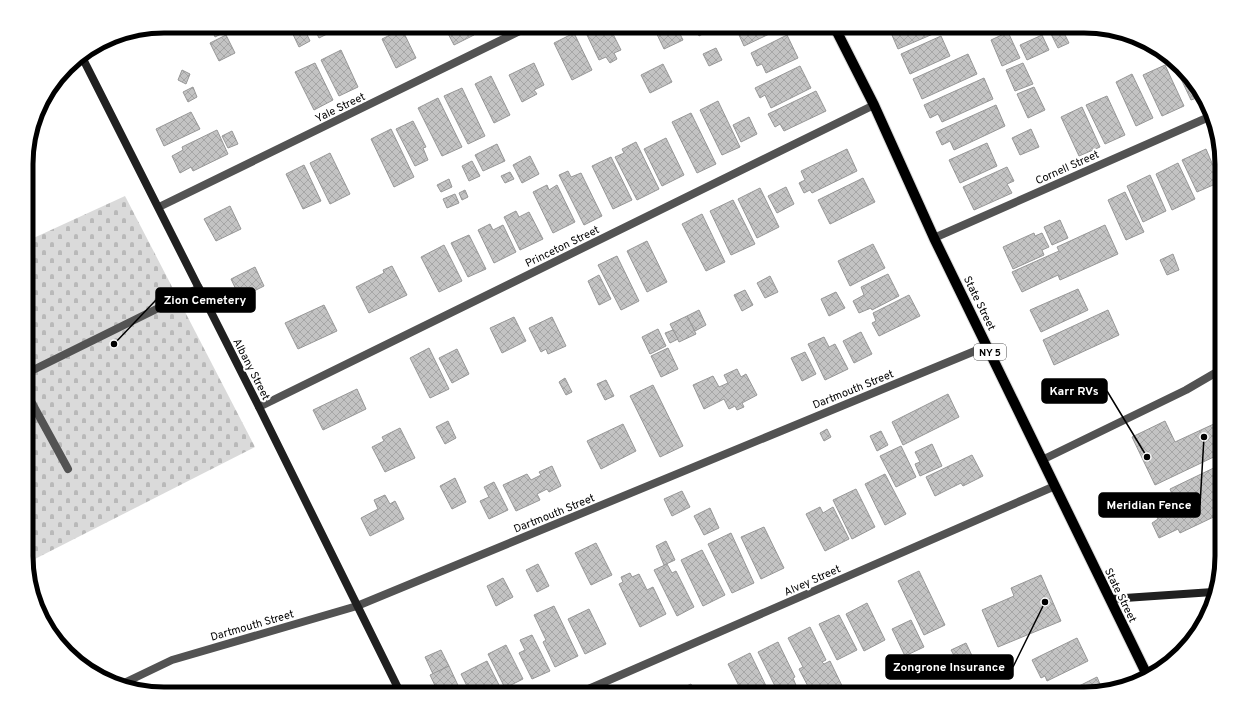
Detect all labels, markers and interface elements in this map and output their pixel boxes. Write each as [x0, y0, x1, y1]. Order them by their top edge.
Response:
street label: Yale Street [313, 90, 368, 126]
street label: Cornell Street [1033, 148, 1101, 188]
street label: Princeton Street [523, 223, 602, 271]
street label: State Street [960, 274, 998, 333]
callout: Zion Cemetery [156, 288, 255, 312]
text: Zion Cemetery [164, 293, 247, 309]
street label: Albany Street [230, 336, 273, 403]
road number: NY 5 [974, 344, 1006, 360]
street label: Dartmouth Street [811, 367, 896, 413]
callout: Karr RVs [1042, 379, 1107, 403]
text: Karr RVs [1049, 384, 1099, 400]
street label: Dartmouth Street [512, 491, 597, 537]
callout: Meridian Fence [1099, 493, 1200, 517]
text: Meridian Fence [1106, 498, 1192, 514]
street label: Alvey Street [782, 562, 843, 600]
street label: State Street [1101, 566, 1139, 625]
street label: Dartmouth Street [209, 607, 296, 645]
callout: Zongrone Insurance [886, 655, 1013, 679]
text: Zongrone Insurance [893, 660, 1005, 676]

